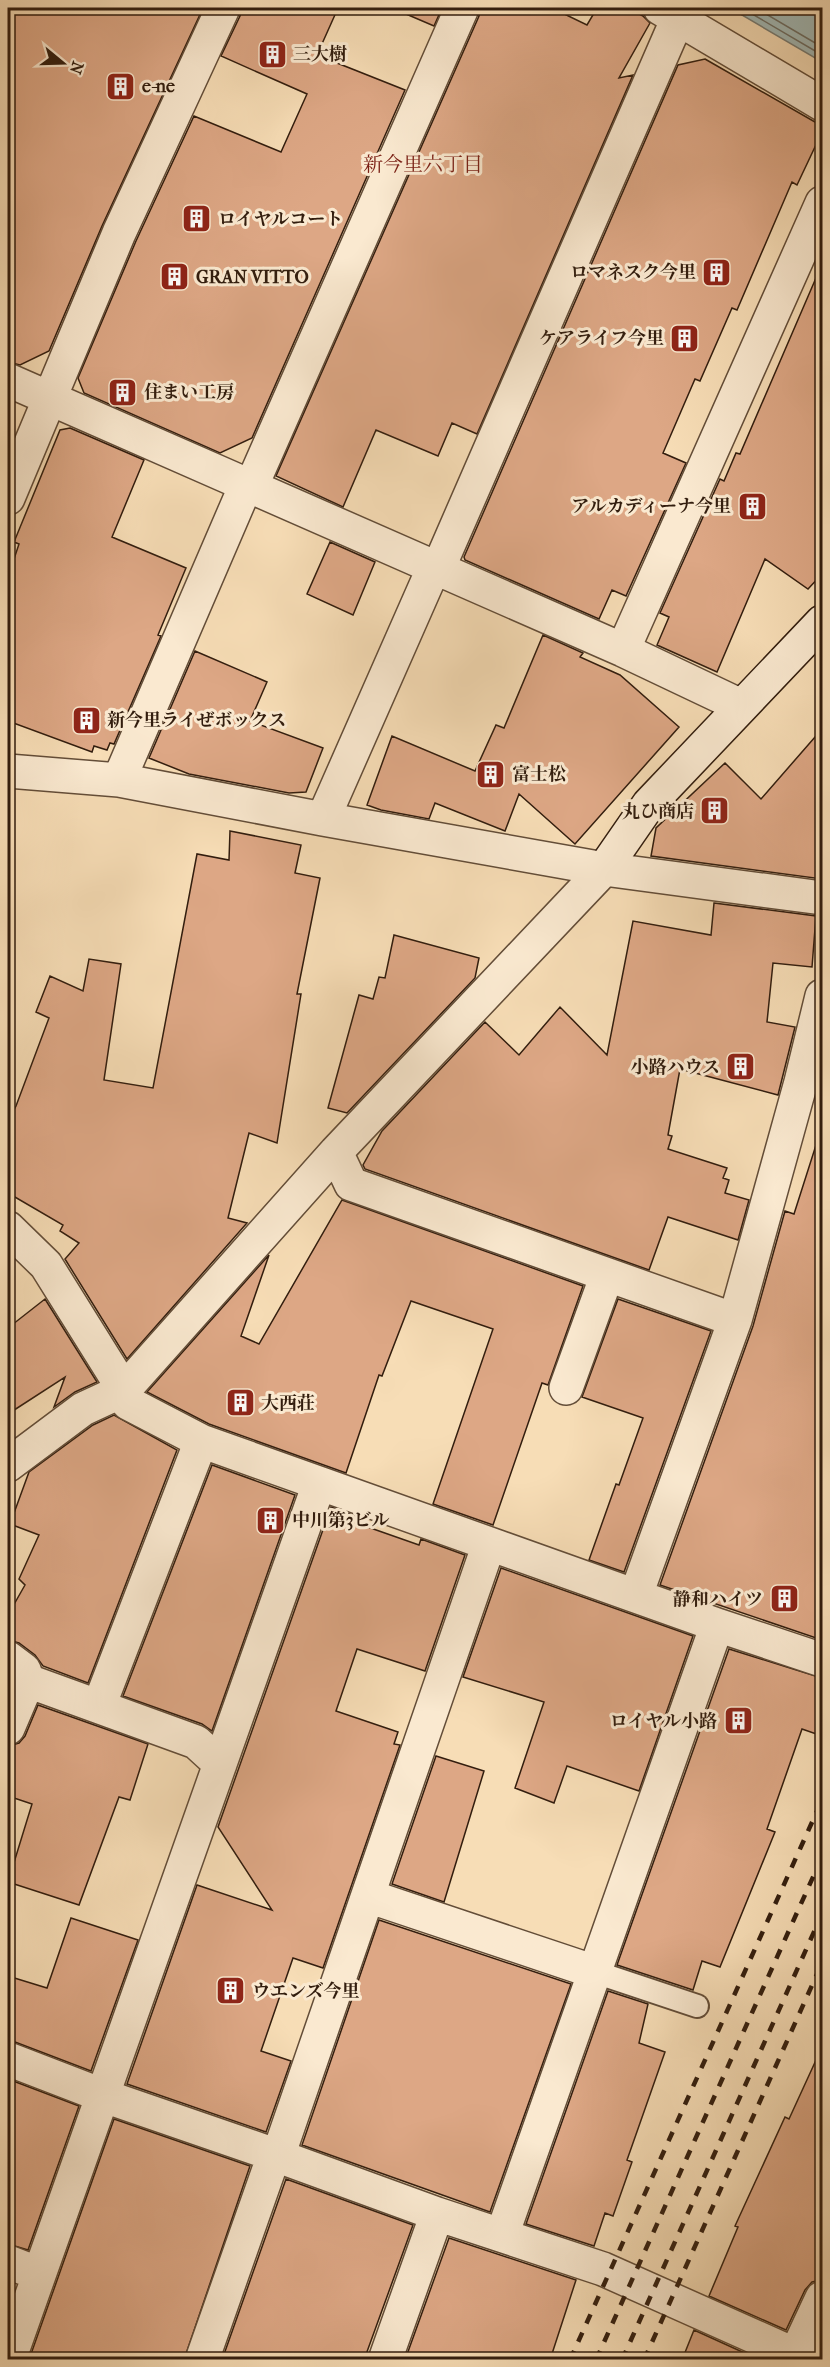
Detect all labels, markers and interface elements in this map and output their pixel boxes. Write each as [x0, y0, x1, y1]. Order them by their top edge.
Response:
north arrow [33, 33, 93, 93]
building icon: 三大樹 [256, 38, 288, 70]
place label: 三大樹 [293, 44, 347, 65]
text: N [65, 59, 88, 77]
building icon: e-ne [105, 70, 137, 102]
place label: e-ne [142, 76, 175, 97]
district label: 新今里六丁目 [363, 153, 483, 176]
building icon: ロイヤルコート [181, 203, 213, 235]
place label: ロイヤルコート [218, 209, 343, 230]
building icon: ロマネスク今里 [701, 256, 733, 288]
building icon: GRAN VITTO [159, 261, 191, 293]
place label: ロマネスク今里 [570, 262, 696, 283]
place label: GRAN VITTO [196, 267, 309, 288]
building icon: ケアライフ今里 [669, 322, 701, 354]
place label: ケアライフ今里 [539, 328, 664, 349]
building icon: 住まい工房 [107, 376, 139, 408]
place label: 住まい工房 [144, 382, 234, 403]
building icon: アルカディーナ今里 [736, 490, 768, 522]
place label: アルカディーナ今里 [571, 496, 731, 517]
building icon: 新今里ライぜボックス [70, 704, 102, 736]
place label: 新今里ライぜボックス [107, 710, 286, 731]
building icon: 富士松 [475, 758, 507, 790]
place label: 富士松 [512, 764, 566, 785]
building icon: 丸ひ商店 [699, 795, 731, 827]
place label: 丸ひ商店 [622, 801, 694, 822]
building icon: 小路ハウス [725, 1051, 757, 1083]
place label: 小路ハウス [631, 1057, 720, 1078]
building icon: 大西荘 [224, 1387, 256, 1419]
place label: 大西荘 [261, 1393, 315, 1414]
building icon: 中川第3ビル [255, 1504, 287, 1536]
place label: 中川第3ビル [292, 1510, 389, 1531]
building icon: 静和ハイツ [768, 1583, 800, 1615]
place label: 静和ハイツ [673, 1589, 763, 1610]
building icon: ロイヤル小路 [722, 1705, 754, 1737]
place label: ロイヤル小路 [610, 1711, 717, 1732]
building icon: ウエンズ今里 [215, 1975, 247, 2007]
place label: ウエンズ今里 [252, 1981, 359, 2002]

